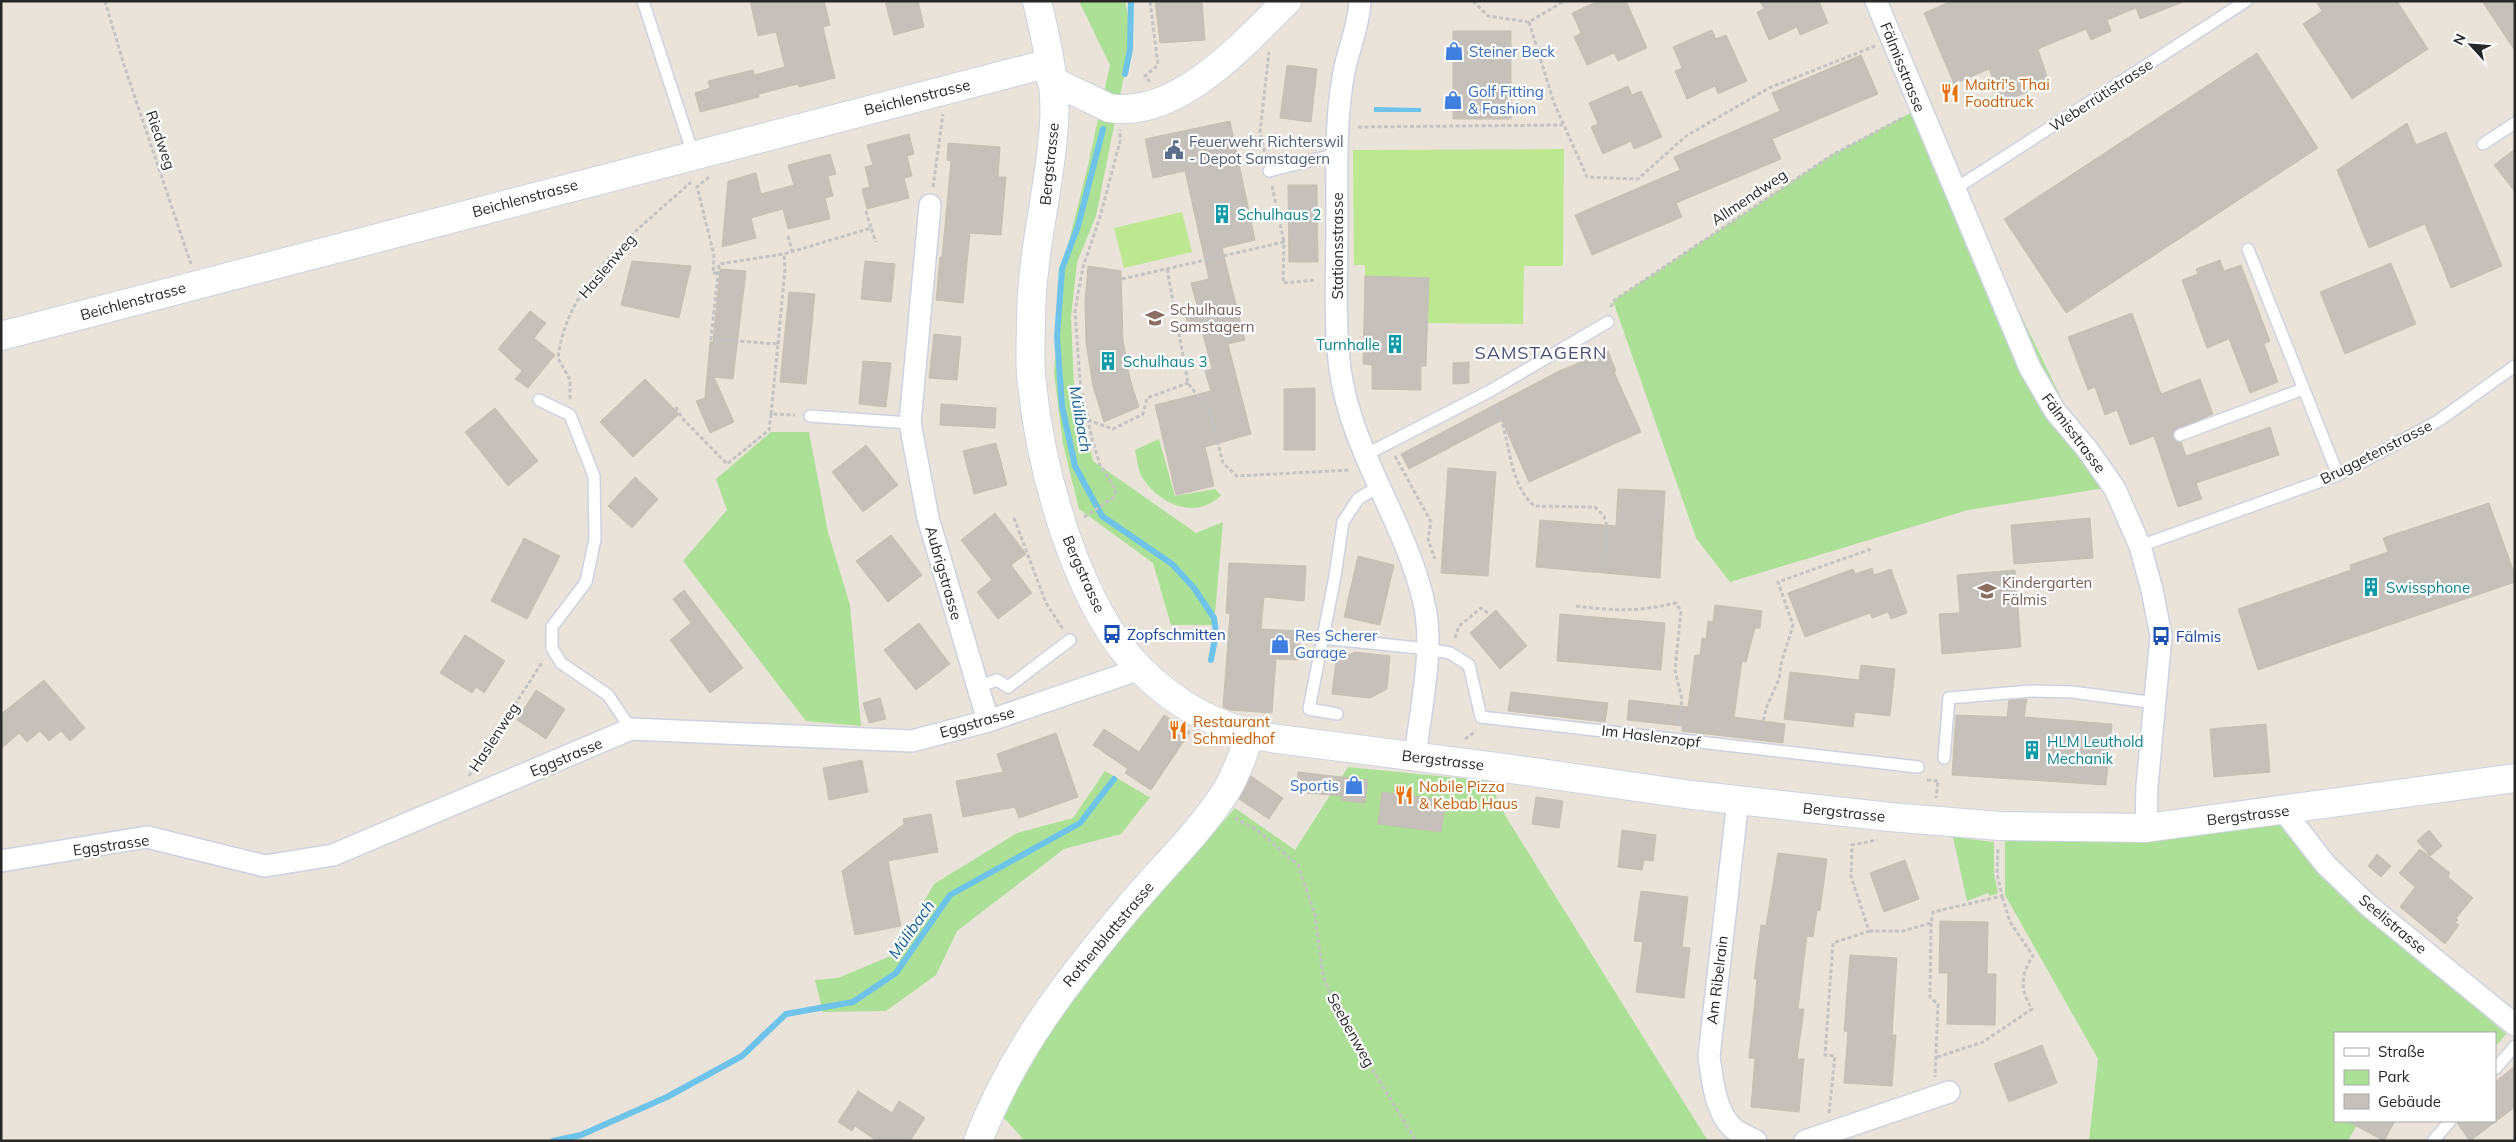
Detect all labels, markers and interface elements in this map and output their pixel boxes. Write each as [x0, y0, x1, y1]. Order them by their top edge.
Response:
street label: Fälmisstrasse [1876, 19, 1930, 115]
north arrow [2446, 20, 2496, 70]
text: N [2449, 31, 2470, 48]
shop icon: Steiner Beck [1443, 40, 1465, 62]
place label: Steiner Beck [1469, 42, 1555, 61]
street label: Weberrütistrasse [2046, 54, 2156, 136]
street label: Beichlenstrasse [862, 75, 972, 119]
place label: Maitri's Thai Foodtruck [1965, 75, 2050, 111]
place label: Golf Fitting & Fashion [1468, 82, 1544, 118]
restaurant icon: Maitri's Thai Foodtruck [1939, 82, 1961, 104]
shop icon: Golf Fitting & Fashion [1442, 89, 1464, 111]
street label: Riedweg [142, 108, 180, 172]
street label: Bergstrasse [1035, 122, 1063, 206]
place label: Feuerwehr Richterswil - Depot Samstagern [1189, 132, 1344, 168]
public building icon: Feuerwehr Richterswil - Depot Samstagern [1163, 139, 1185, 161]
street label: Allmendweg [1707, 165, 1791, 229]
street label: Beichlenstrasse [470, 175, 580, 221]
street label: Stationsstrasse [1328, 192, 1347, 300]
building icon: Schulhaus 2 [1211, 203, 1233, 225]
place label: Schulhaus 2 [1237, 205, 1322, 224]
street label: Haslenweg [574, 230, 640, 302]
street label: Beichlenstrasse [78, 278, 188, 324]
place label: Schulhaus Samstagern [1170, 300, 1255, 336]
school or university icon: Schulhaus Samstagern [1144, 307, 1166, 329]
building icon: Turnhalle [1384, 333, 1406, 355]
place label: Turnhalle [1316, 335, 1380, 354]
district label: SAMSTAGERN [1475, 341, 1607, 364]
building icon: Schulhaus 3 [1097, 350, 1119, 372]
place label: Schulhaus 3 [1123, 352, 1208, 371]
water label: Mülibach [1065, 384, 1097, 454]
street label: Fälmisstrasse [2038, 389, 2110, 477]
street label: Bruggetenstrasse [2317, 416, 2435, 488]
street label: Aubrigstrasse [922, 524, 966, 622]
street label: Bergstrasse [1058, 532, 1110, 616]
place label: Kindergarten Fälmis [2002, 573, 2092, 609]
building icon: Swissphone [2360, 576, 2382, 598]
place label: Swissphone [2386, 578, 2470, 597]
school or university icon: Kindergarten Fälmis [1976, 580, 1998, 602]
bus stop icon: Zopfschmitten [1101, 623, 1123, 645]
place label: Zopfschmitten [1127, 625, 1226, 644]
bus stop icon: Fälmis [2150, 625, 2172, 647]
place label: Res Scherer Garage [1295, 626, 1378, 662]
place label: Fälmis [2176, 627, 2221, 646]
shop icon: Res Scherer Garage [1269, 633, 1291, 655]
street label: Haslenweg [465, 699, 523, 775]
street label: Eggstrasse [937, 702, 1017, 742]
place label: Restaurant Schmiedhof [1193, 712, 1276, 748]
restaurant icon: Restaurant Schmiedhof [1167, 719, 1189, 741]
street label: Im Haslenzopf [1600, 721, 1703, 752]
place label: HLM Leuthold Mechanik [2047, 732, 2144, 768]
street label: Eggstrasse [527, 733, 605, 781]
building icon: HLM Leuthold Mechanik [2021, 739, 2043, 761]
street label: Bergstrasse [1401, 746, 1485, 774]
shop icon: Sportis [1343, 774, 1365, 796]
place label: Sportis [1290, 776, 1339, 795]
place label: Nobile Pizza & Kebab Haus [1419, 777, 1518, 813]
restaurant icon: Nobile Pizza & Kebab Haus [1393, 784, 1415, 806]
street label: Bergstrasse [1802, 798, 1886, 826]
street label: Bergstrasse [2206, 801, 2290, 829]
street label: Eggstrasse [72, 830, 150, 860]
street label: Rothenblattstrasse [1058, 877, 1158, 991]
street label: Seelistrasse [2355, 890, 2431, 958]
water label: Mülibach [884, 896, 938, 962]
street label: Am Ribelrain [1702, 934, 1732, 1026]
street label: Seebenweg [1323, 990, 1379, 1070]
legend [2334, 1032, 2496, 1122]
text: Straße [2378, 1042, 2425, 1061]
text: Park [2378, 1067, 2410, 1086]
text: Gebäude [2378, 1092, 2441, 1111]

